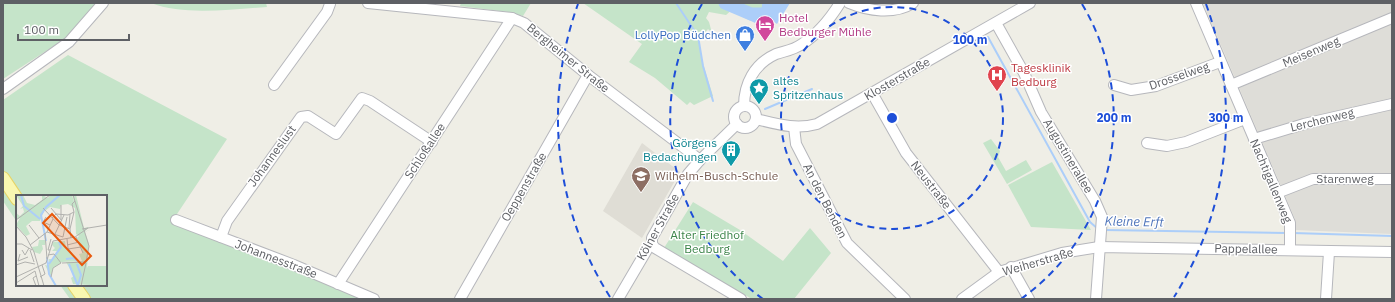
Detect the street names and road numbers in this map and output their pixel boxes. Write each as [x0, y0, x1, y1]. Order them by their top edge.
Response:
street label: Bergheimer Straße [524, 20, 613, 96]
street label: Meisenweg [1280, 33, 1342, 70]
street label: Klosterstraße [861, 53, 933, 103]
street label: Drosselweg [1147, 58, 1212, 93]
street label: Lerchenweg [1288, 104, 1356, 135]
street label: Augustinerallee [1040, 116, 1097, 196]
street label: Schloßallee [401, 120, 448, 181]
street label: Johanneslust [244, 122, 299, 189]
street label: Nachtigallenweg [1247, 137, 1296, 226]
street label: Oeppenstraße [498, 149, 550, 224]
street label: Neustraße [908, 158, 955, 212]
street label: An den Benden [800, 161, 851, 241]
street label: Starenweg [1316, 171, 1374, 186]
street label: Kölner Straße [633, 190, 682, 263]
street label: Johannesstraße [233, 236, 320, 281]
street label: Pappelallee [1214, 240, 1278, 257]
street label: Weiherstraße [1001, 244, 1075, 279]

